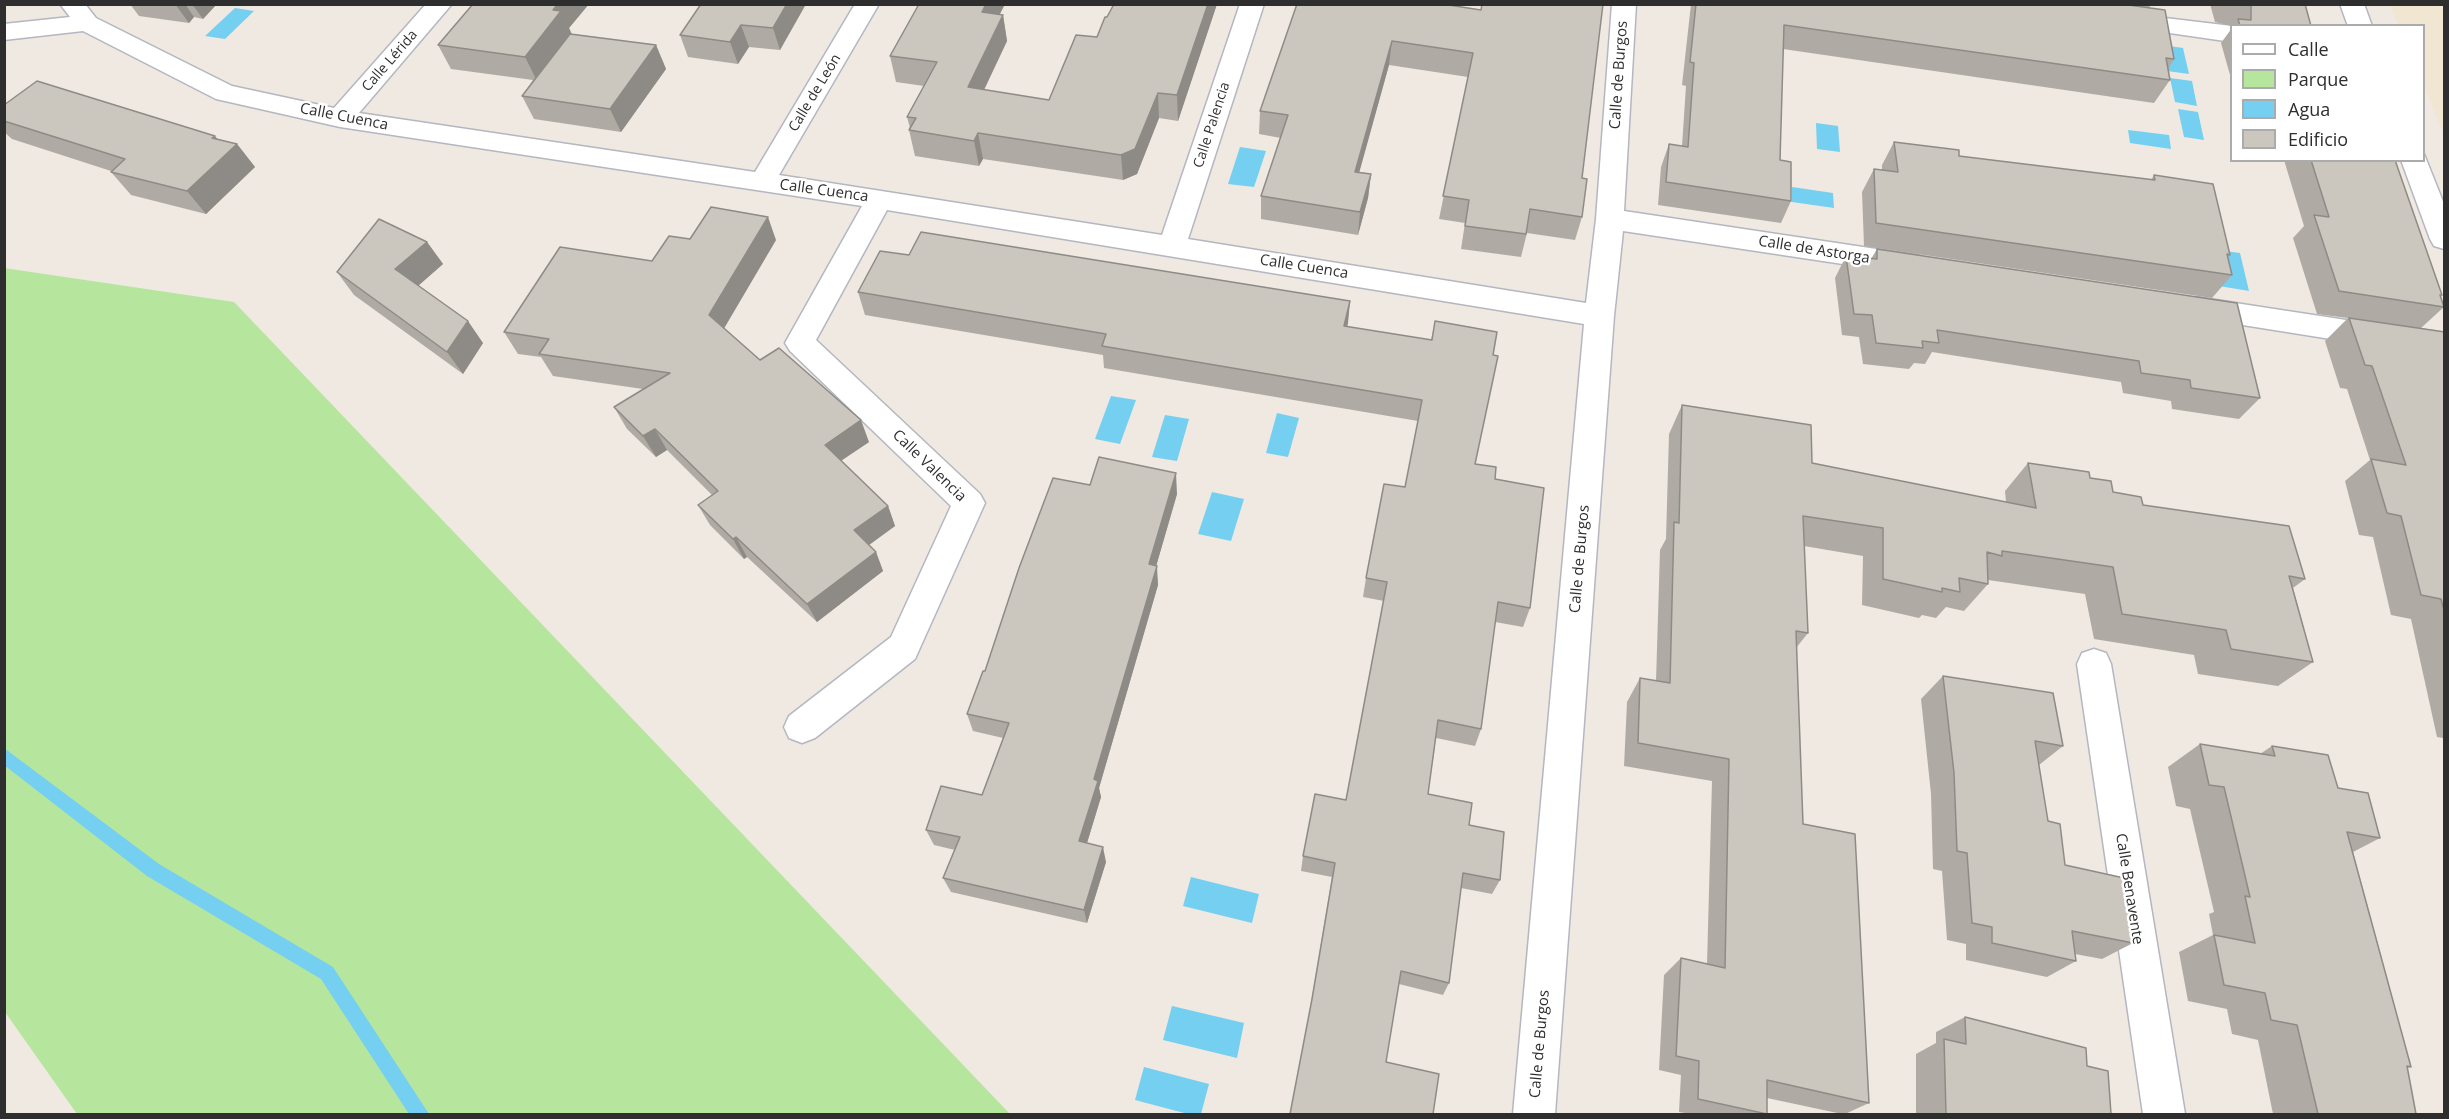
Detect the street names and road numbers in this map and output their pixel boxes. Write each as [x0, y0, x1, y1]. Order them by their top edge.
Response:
street label: Calle de Burgos [1606, 20, 1632, 130]
street label: Calle Lérida [359, 27, 421, 95]
street label: Calle de León [785, 51, 845, 135]
street label: Calle Palencia [1190, 80, 1234, 170]
street label: Calle Cuenca [298, 100, 390, 134]
street label: Calle Cuenca [778, 176, 870, 206]
street label: Calle de Astorga [1757, 232, 1871, 268]
street label: Calle Cuenca [1258, 251, 1350, 283]
street label: Calle Valencia [888, 426, 970, 506]
street label: Calle de Burgos [1566, 504, 1594, 614]
street label: Calle Benavente [2111, 832, 2147, 946]
street label: Calle de Burgos [1526, 989, 1554, 1099]

